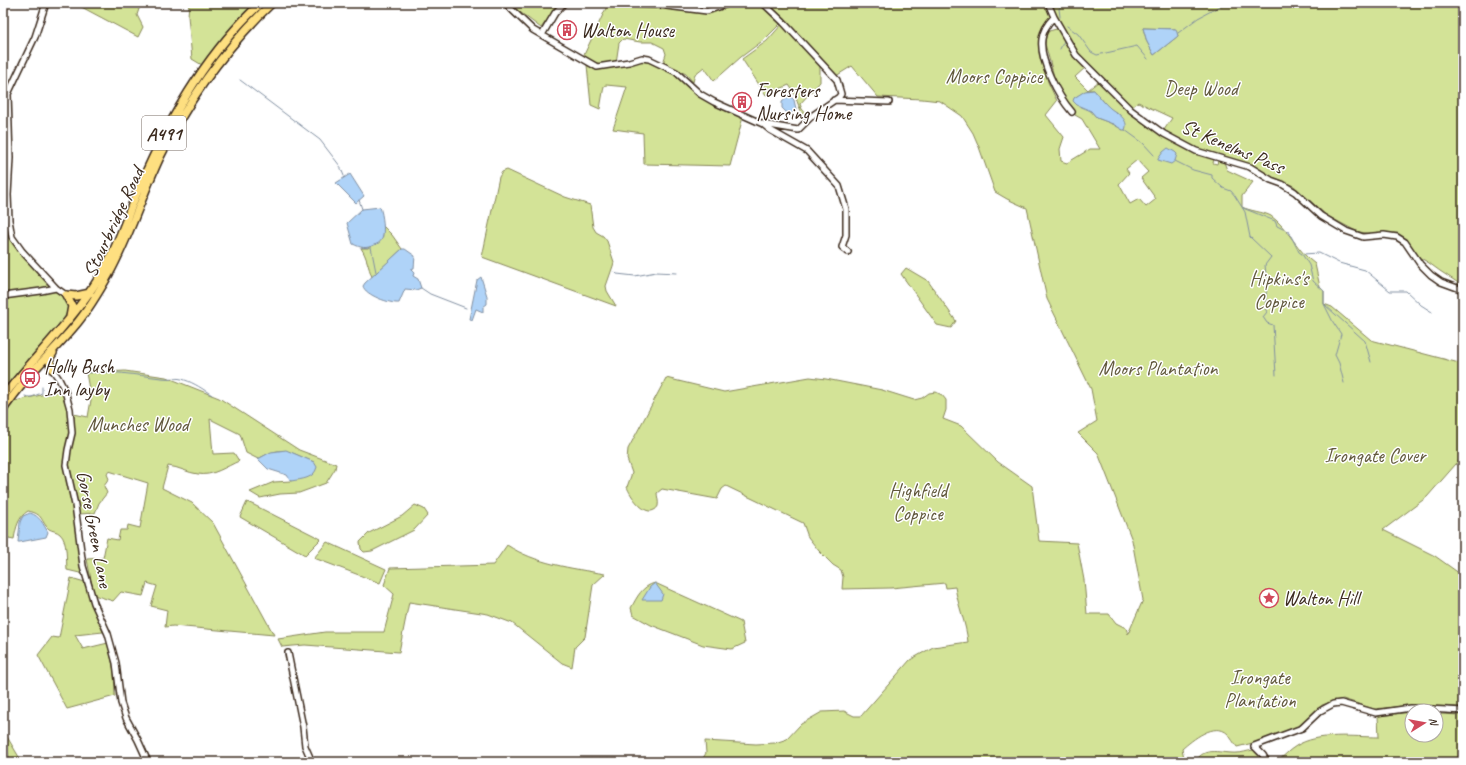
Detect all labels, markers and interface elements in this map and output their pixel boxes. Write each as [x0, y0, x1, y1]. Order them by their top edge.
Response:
place label: Walton House [581, 18, 676, 43]
building icon: Walton House [556, 19, 578, 41]
park label: Moors Coppice [946, 64, 1044, 89]
park label: Deep Wood [1164, 76, 1241, 101]
place label: Foresters Nursing Home [756, 78, 853, 126]
building icon: Foresters Nursing Home [731, 91, 753, 113]
street label: St Kenelms Pass [1178, 114, 1290, 180]
road number: A491 [142, 116, 186, 150]
street label: Stourbridge Road [77, 161, 151, 281]
park label: Hipkins's Coppice [1250, 266, 1311, 314]
place label: Holly Bush Inn layby [44, 354, 115, 402]
park label: Moors Plantation [1098, 356, 1219, 381]
bus stop icon: Holly Bush Inn layby [19, 367, 41, 389]
park label: Munches Wood [87, 412, 192, 437]
park label: Irongate Cover [1325, 443, 1427, 468]
street label: Gorse Green Lane [71, 469, 118, 591]
park label: Highfield Coppice [889, 478, 950, 526]
place label: Walton Hill [1283, 586, 1362, 611]
place icon: Walton Hill [1258, 587, 1280, 609]
park label: Irongate Plantation [1224, 665, 1297, 713]
north arrow [1404, 703, 1444, 743]
text: N [1426, 716, 1442, 728]

